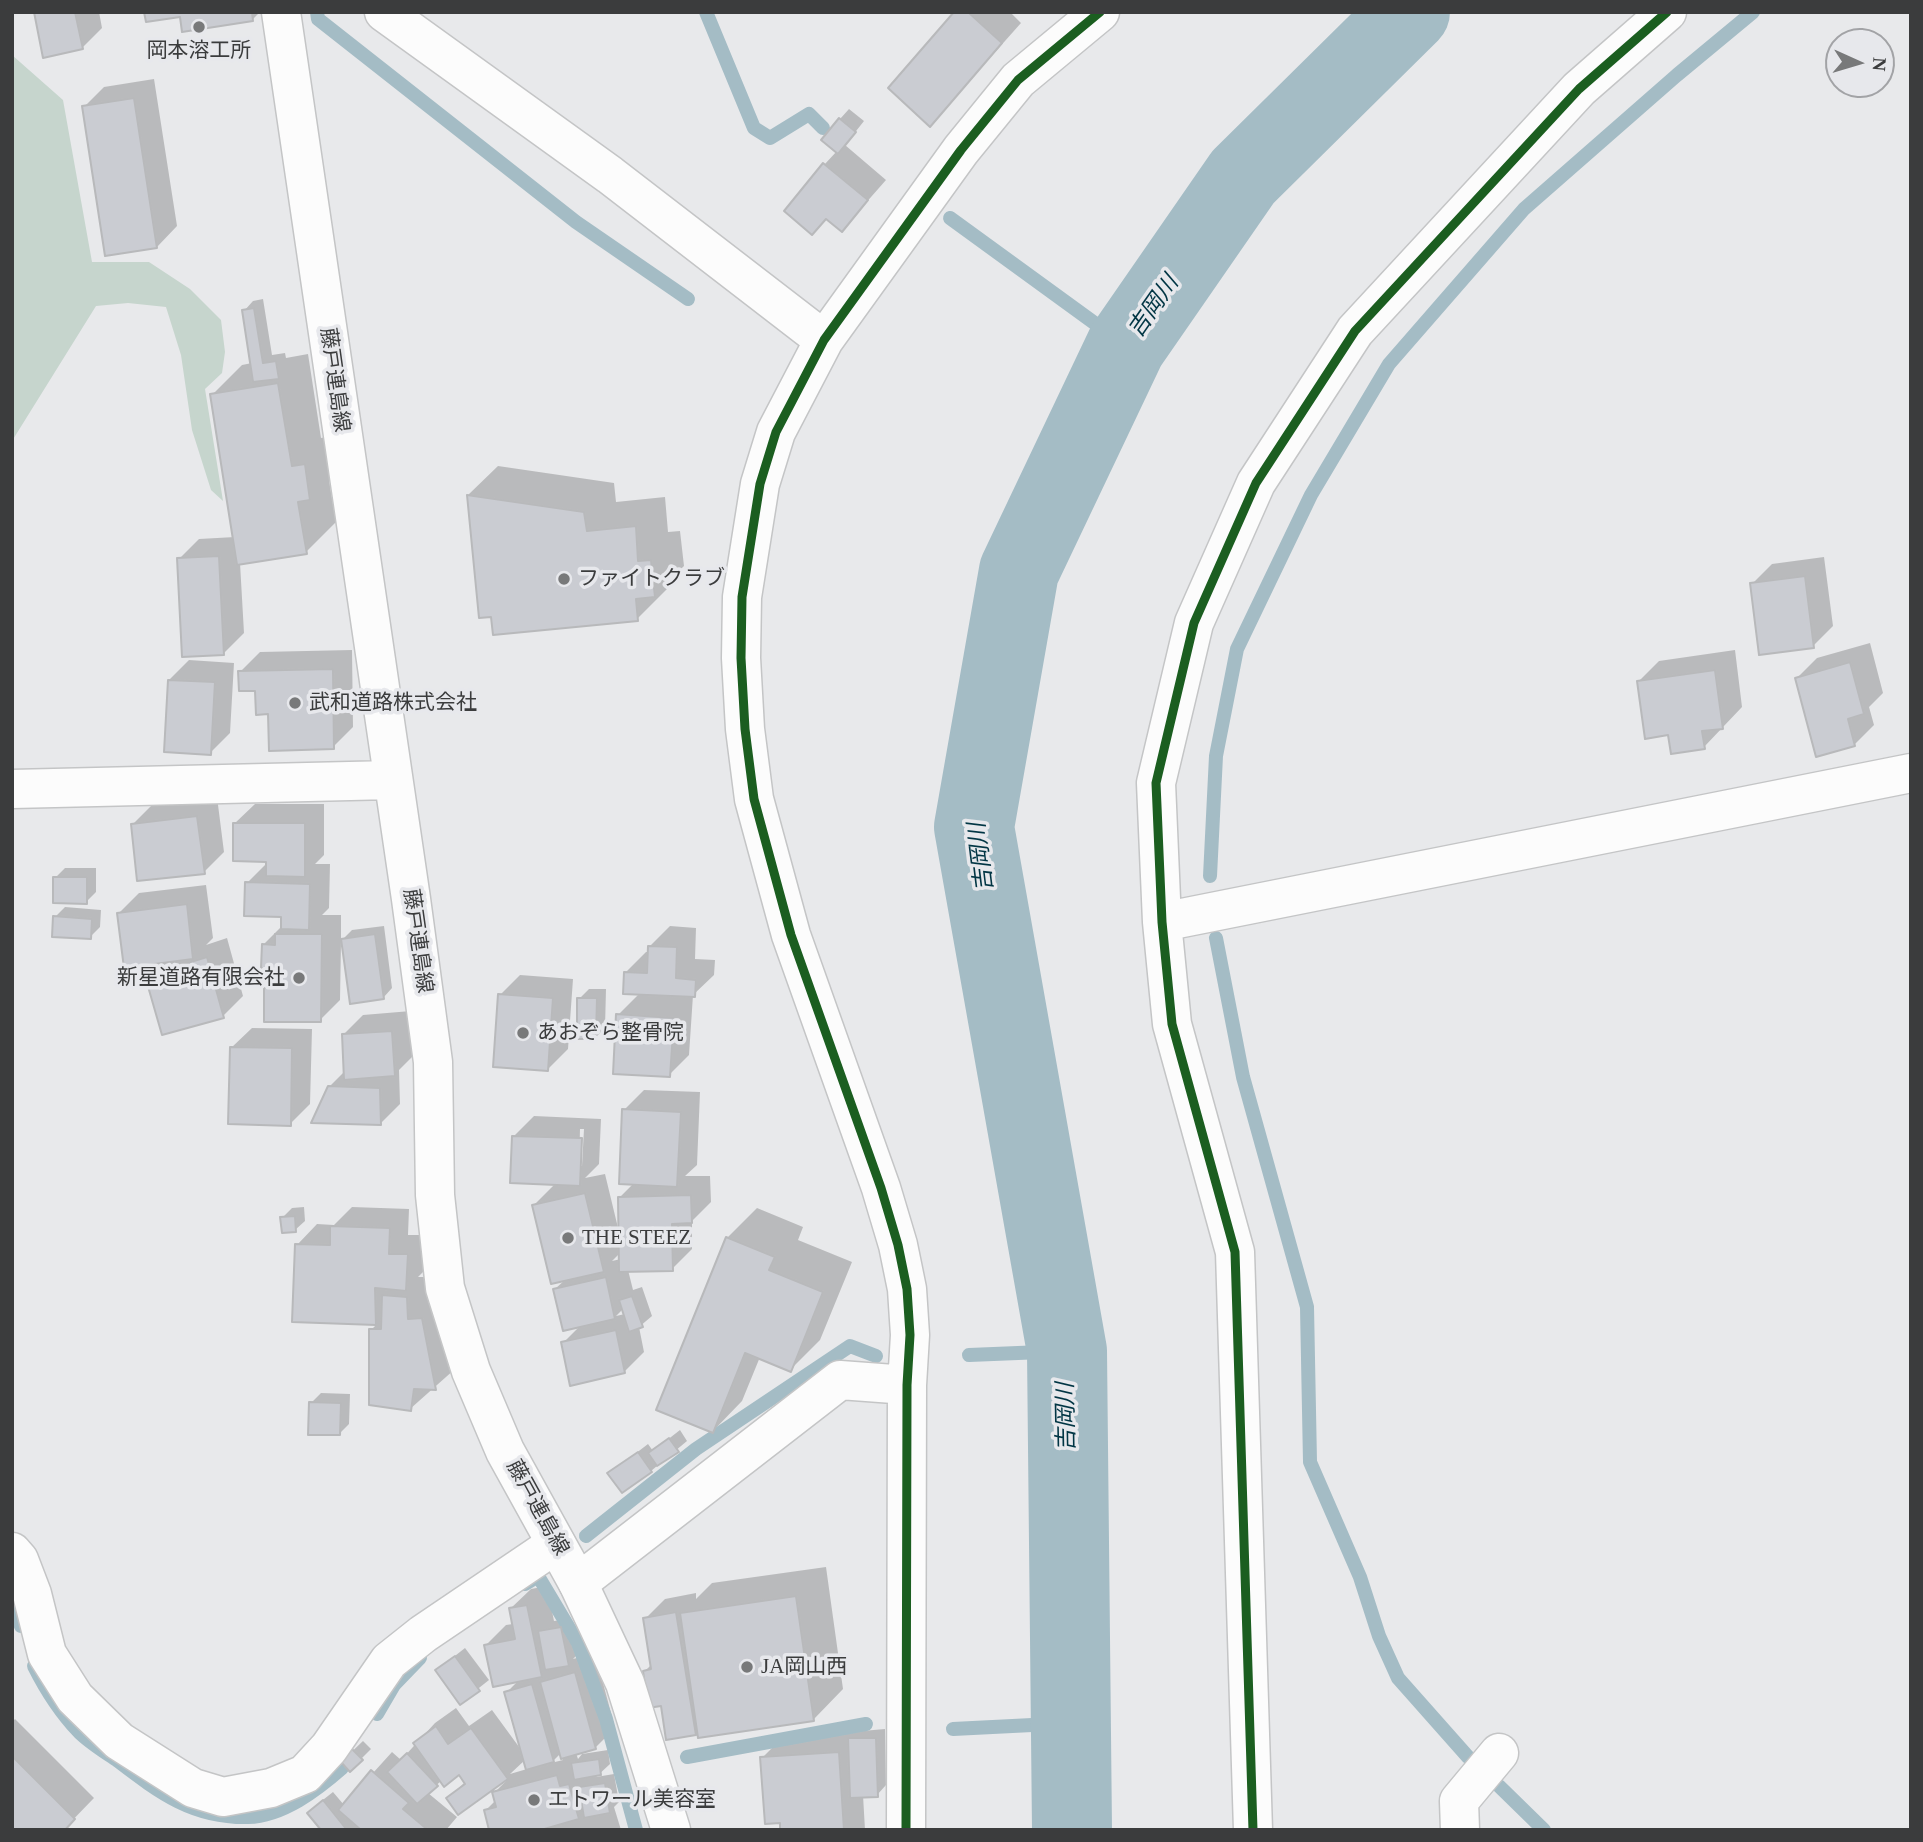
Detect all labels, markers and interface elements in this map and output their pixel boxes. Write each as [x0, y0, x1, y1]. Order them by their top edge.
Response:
marker: 岡本溶工所 [191, 19, 207, 35]
north arrow [1825, 28, 1895, 98]
place label: 岡本溶工所 [147, 38, 251, 64]
text: N [1868, 57, 1890, 72]
water label: 吉岡川 [1123, 271, 1185, 343]
street label: 藤戸連島線 [314, 326, 354, 434]
place label: ファイトクラブ [578, 566, 725, 592]
marker: ファイトクラブ [556, 571, 572, 587]
place label: 武和道路株式会社 [309, 690, 477, 716]
marker: 武和道路株式会社 [287, 695, 303, 711]
water label: 吉岡川 [964, 821, 1000, 893]
street label: 藤戸連島線 [397, 887, 437, 995]
place label: 新星道路有限会社 [117, 965, 285, 991]
marker: 新星道路有限会社 [291, 970, 307, 986]
place label: あおぞら整骨院 [537, 1020, 684, 1046]
marker: あおぞら整骨院 [515, 1025, 531, 1041]
place label: THE STEEZ [582, 1225, 691, 1251]
marker: THE STEEZ [560, 1230, 576, 1246]
water label: 吉岡川 [1053, 1382, 1081, 1452]
street label: 藤戸連島線 [501, 1456, 573, 1560]
place label: JA岡山西 [761, 1654, 847, 1680]
marker: JA岡山西 [739, 1659, 755, 1675]
place label: エトワール美容室 [548, 1787, 716, 1813]
marker: エトワール美容室 [526, 1792, 542, 1808]

